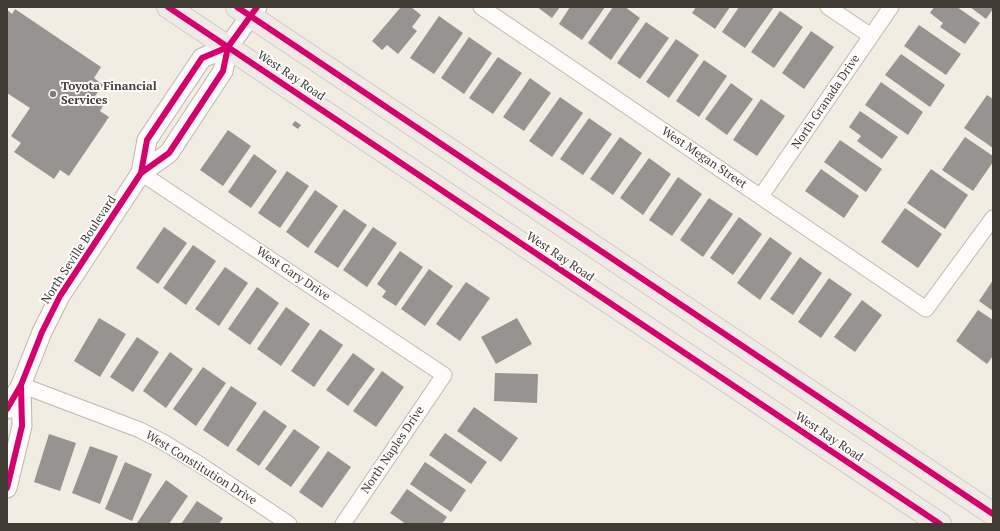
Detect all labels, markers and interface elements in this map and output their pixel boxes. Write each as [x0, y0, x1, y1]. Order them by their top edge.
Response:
street label: West Ray Road [254, 48, 328, 104]
street label: North Granada Drive [789, 52, 863, 152]
place label: Toyota Financial Services [61, 80, 157, 108]
marker: Toyota Financial Services [48, 89, 58, 99]
street label: West Megan Street [659, 124, 749, 192]
street label: North Seville Boulevard [39, 193, 119, 307]
street label: West Ray Road [523, 229, 597, 285]
street label: West Gary Drive [253, 244, 333, 304]
street label: North Naples Drive [358, 404, 428, 496]
street label: West Ray Road [792, 409, 866, 465]
street label: West Constitution Drive [143, 428, 259, 508]

